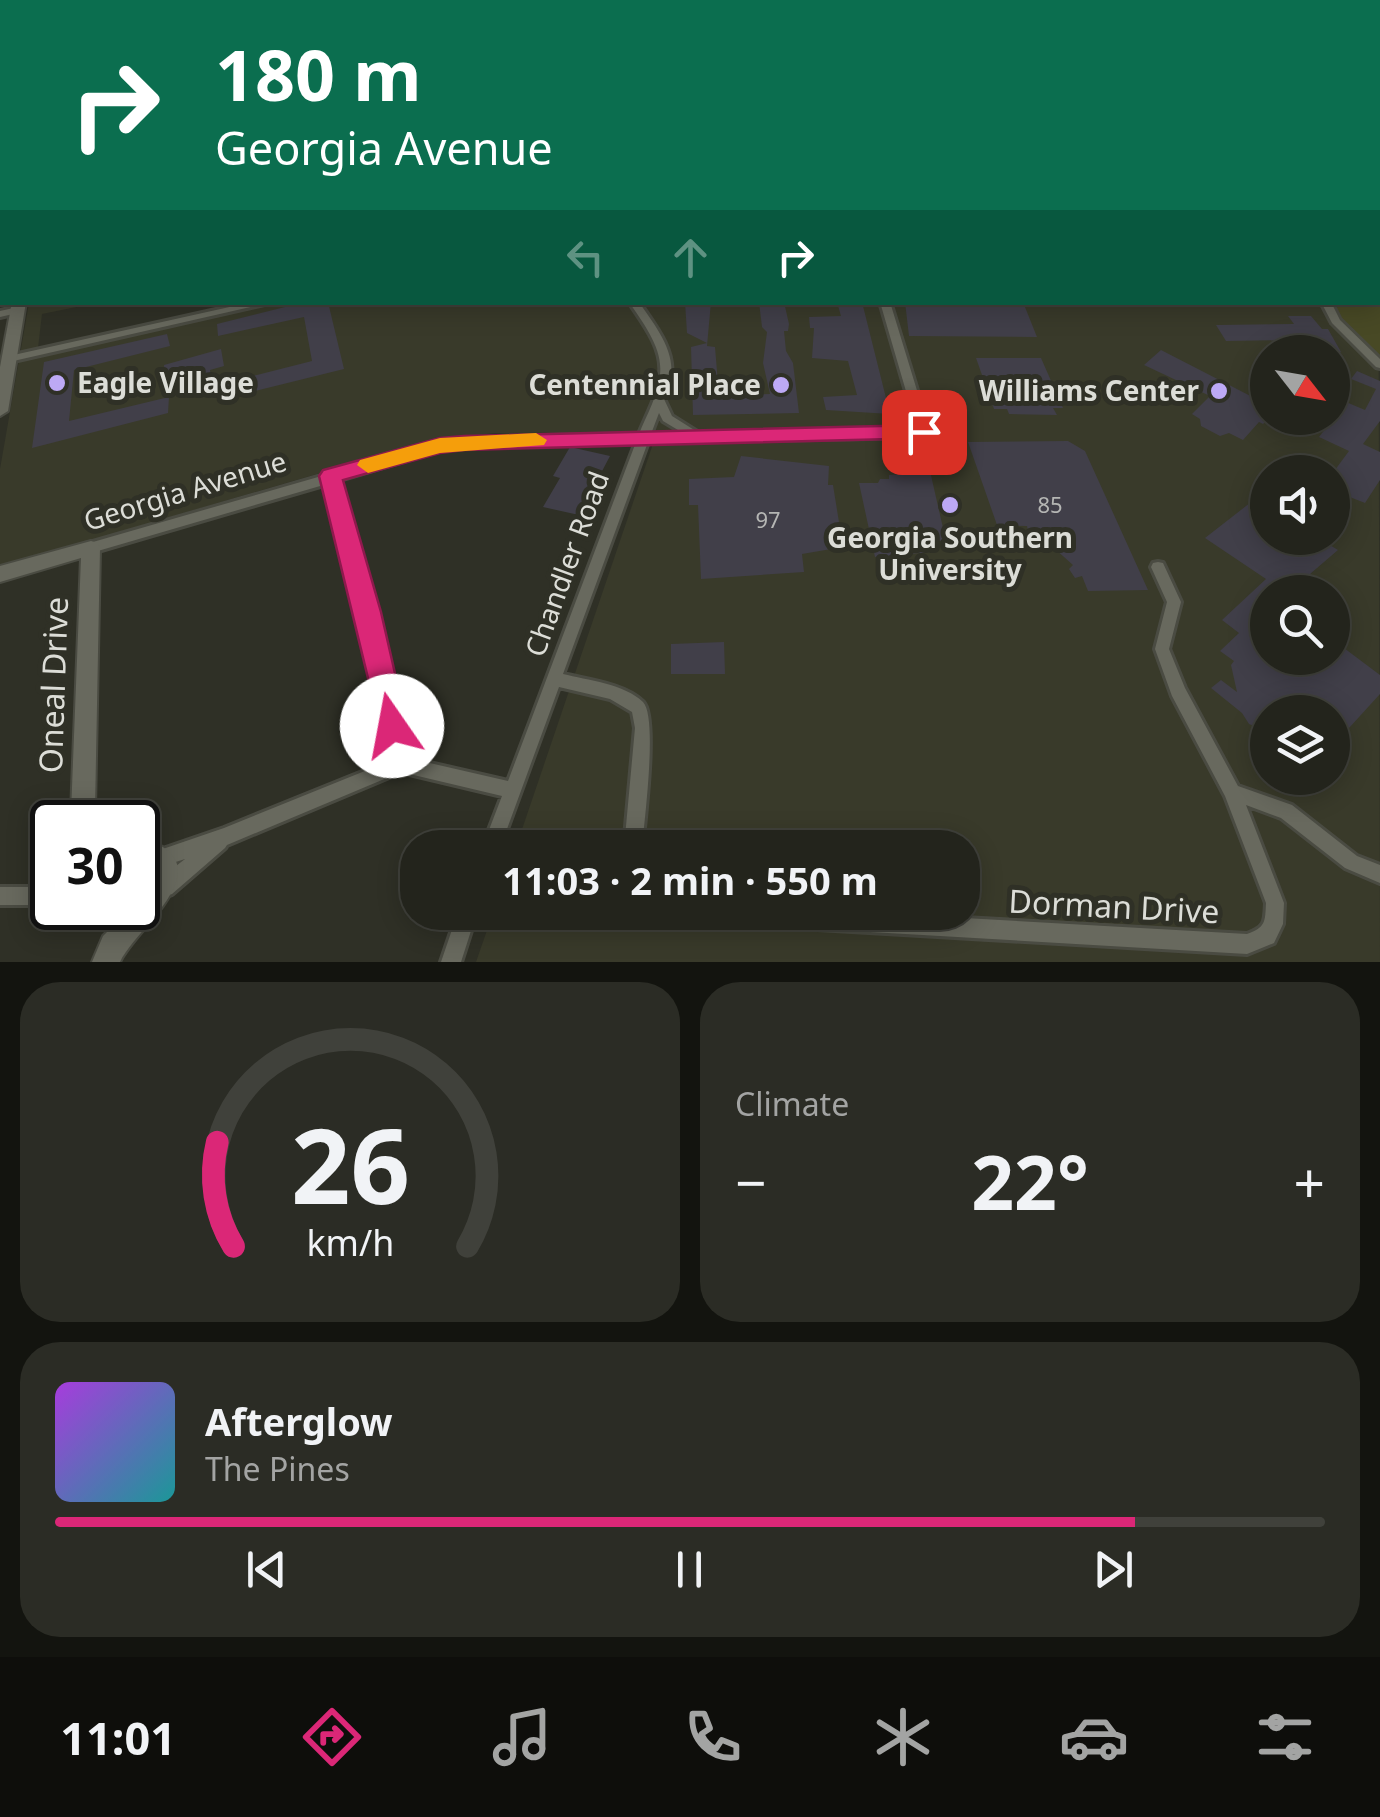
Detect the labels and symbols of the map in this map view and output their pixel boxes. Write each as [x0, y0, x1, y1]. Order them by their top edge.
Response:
north arrow [1250, 335, 1350, 435]
place label: Eagle Village [77, 363, 254, 401]
place label: Centennial Place [528, 365, 761, 403]
place label: Williams Center [979, 371, 1199, 409]
marker: Eagle Village [46, 372, 68, 394]
marker: Centennial Place [770, 374, 792, 396]
marker: Williams Center [1208, 380, 1230, 402]
pin [882, 390, 967, 475]
street label: Georgia Avenue [79, 441, 291, 539]
street label: Chandler Road [515, 466, 617, 661]
house number: 85 [1037, 489, 1063, 519]
marker: Georgia Southern University [939, 494, 961, 516]
house number: 97 [755, 504, 781, 534]
place label: Georgia Southern University [827, 518, 1073, 588]
street label: Oneal Drive [28, 596, 77, 774]
position arrow [340, 674, 444, 778]
speed limit sign: 30 [30, 800, 160, 930]
street label: Dorman Drive [1008, 879, 1221, 932]

